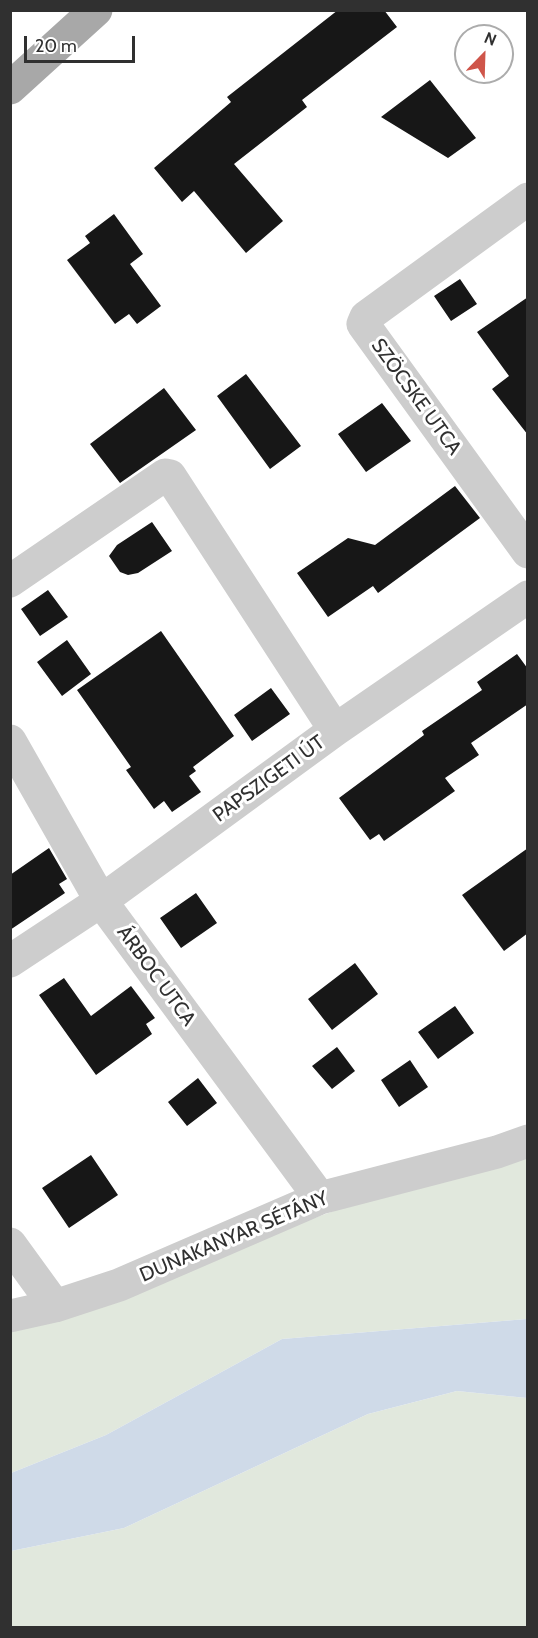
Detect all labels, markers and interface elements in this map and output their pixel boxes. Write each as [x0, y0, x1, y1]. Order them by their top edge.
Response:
scale bar [27, 24, 138, 62]
north arrow [454, 24, 514, 84]
text: N [482, 28, 499, 50]
text: 20 m [35, 35, 77, 57]
street label: SZÖCSKE UTCA [366, 334, 466, 460]
street label: PAPSZIGETI ÚT [209, 730, 329, 828]
street label: ÁRBOC UTCA [112, 921, 200, 1031]
street label: DUNAKANYAR SÉTÁNY [136, 1186, 332, 1288]

